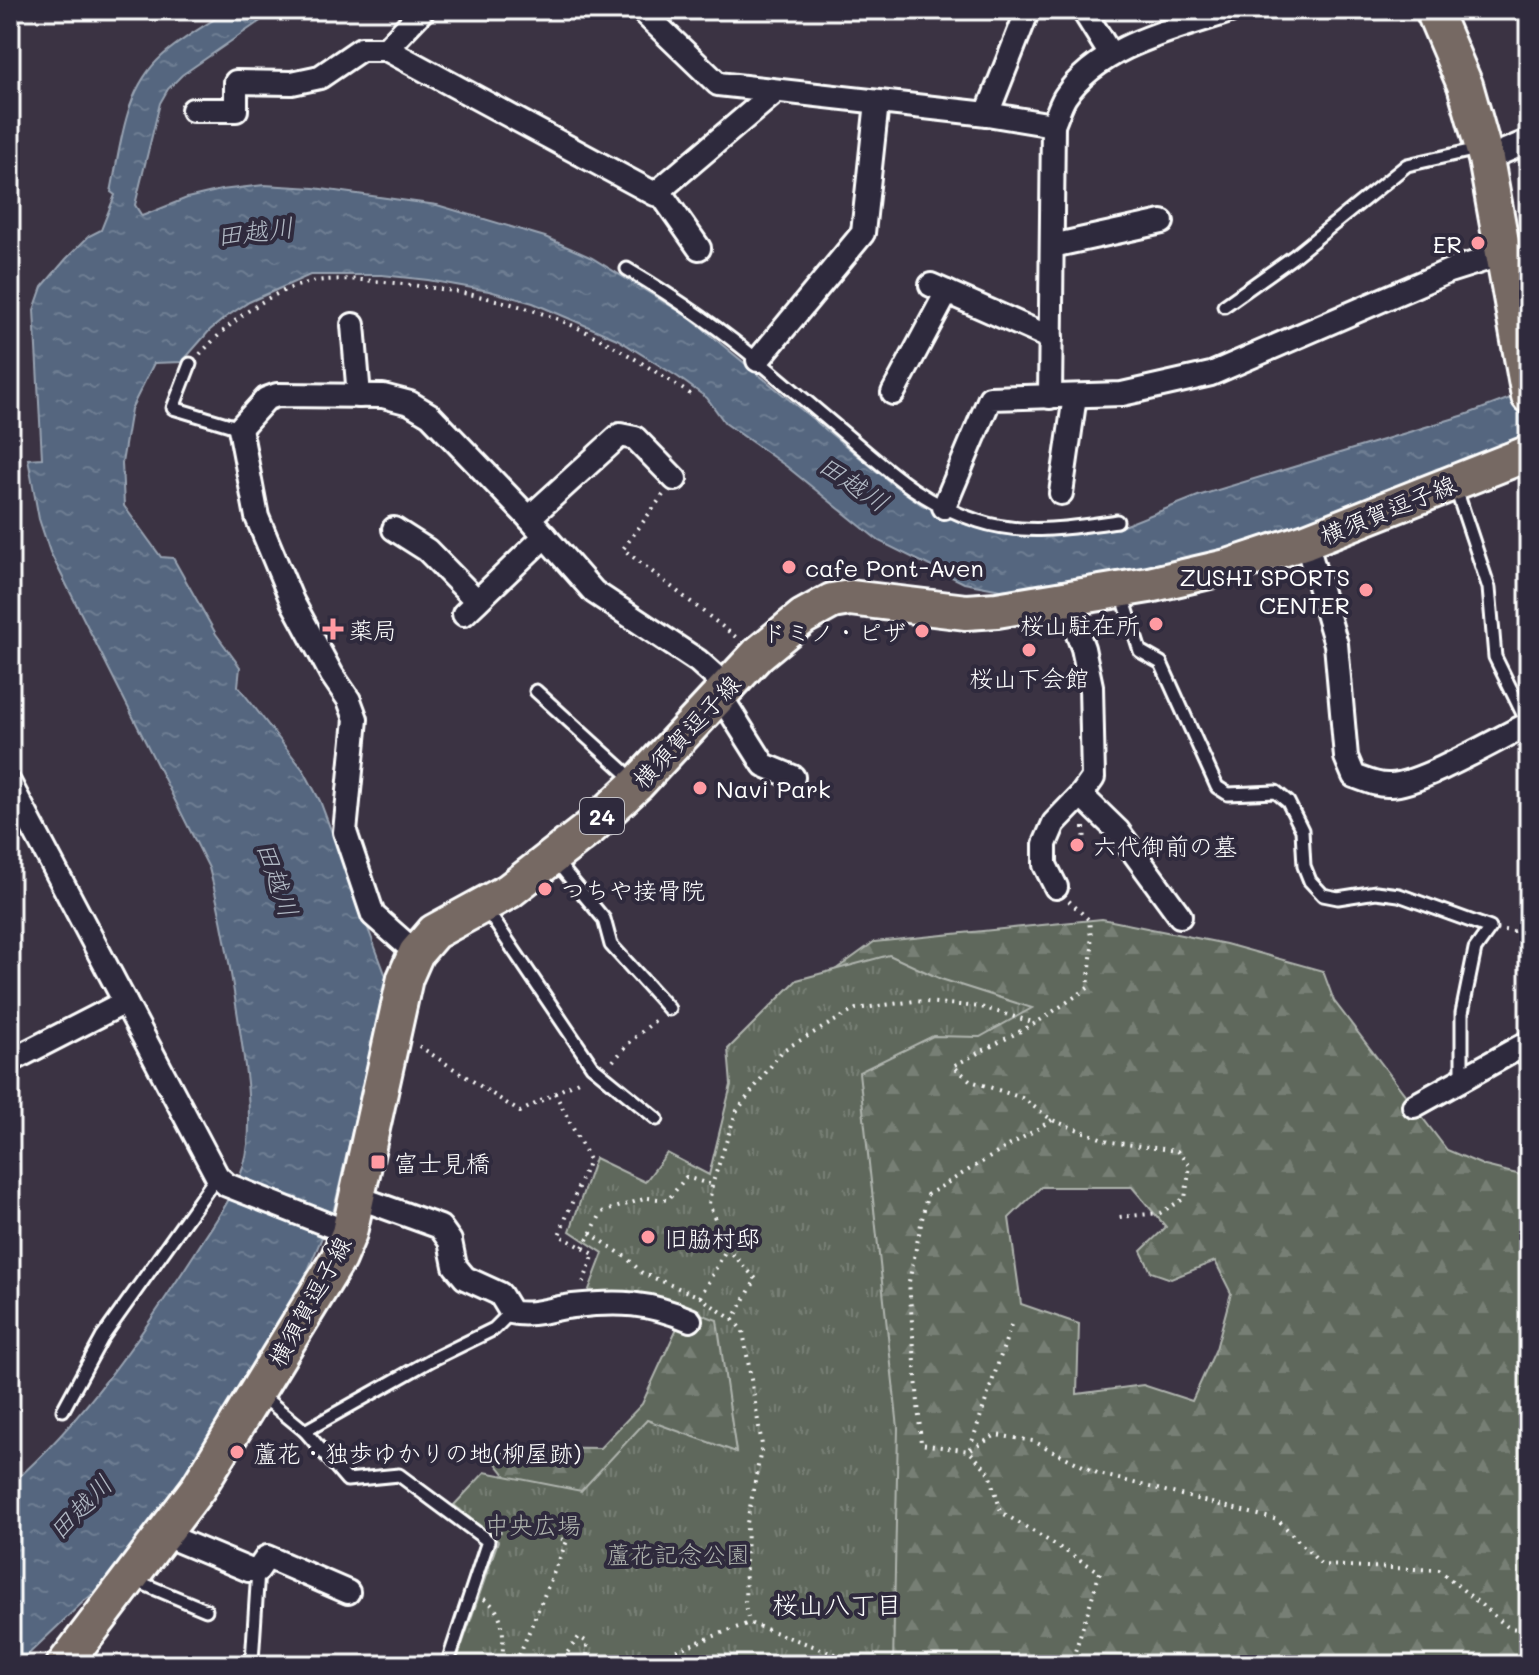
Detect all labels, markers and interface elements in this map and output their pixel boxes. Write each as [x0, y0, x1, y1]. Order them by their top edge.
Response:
water label: 田越川 [214, 209, 296, 253]
place label: ER [1433, 228, 1462, 259]
marker: ER [1469, 234, 1487, 252]
water label: 田越川 [812, 447, 896, 519]
street label: 横須賀逗子線 [1315, 468, 1461, 550]
place label: cafe Pont-Aven [805, 552, 984, 583]
marker: cafe Pont-Aven [780, 558, 798, 576]
place label: ZUSHI SPORTS CENTER [1180, 561, 1350, 620]
marker: ZUSHI SPORTS CENTER [1357, 581, 1375, 599]
place label: 桜山駐在所 [1020, 609, 1140, 640]
place label: 薬局 [349, 614, 397, 645]
marker: 桜山駐在所 [1147, 615, 1165, 633]
place label: ドミノ・ピザ [762, 616, 906, 647]
marker: 薬局 [324, 620, 342, 638]
marker: ドミノ・ピザ [913, 622, 931, 640]
marker: 桜山下会館 [1020, 641, 1038, 659]
place label: 桜山下会館 [969, 662, 1089, 693]
street label: 横須賀逗子線 [626, 668, 746, 794]
place label: Navi Park [716, 773, 831, 804]
marker: Navi Park [691, 779, 709, 797]
road number: 24 [580, 798, 624, 834]
place label: 六代御前の墓 [1093, 830, 1237, 861]
marker: 六代御前の墓 [1068, 836, 1086, 854]
water label: 田越川 [249, 837, 307, 921]
place label: つちや接骨院 [561, 874, 705, 905]
marker: つちや接骨院 [536, 880, 554, 898]
place label: 富士見橋 [394, 1147, 490, 1178]
marker: 富士見橋 [369, 1153, 387, 1171]
place label: 旧脇村邸 [664, 1222, 760, 1253]
marker: 旧脇村邸 [639, 1228, 657, 1246]
street label: 横須賀逗子線 [261, 1231, 357, 1371]
place label: 蘆花・独歩ゆかりの地(柳屋跡) [253, 1437, 581, 1468]
marker: 蘆花・独歩ゆかりの地(柳屋跡) [228, 1443, 246, 1461]
water label: 田越川 [41, 1467, 119, 1547]
park label: 中央広場 [485, 1509, 581, 1540]
park label: 蘆花記念公園 [606, 1538, 750, 1569]
district label: 桜山八丁目 [772, 1587, 902, 1621]

